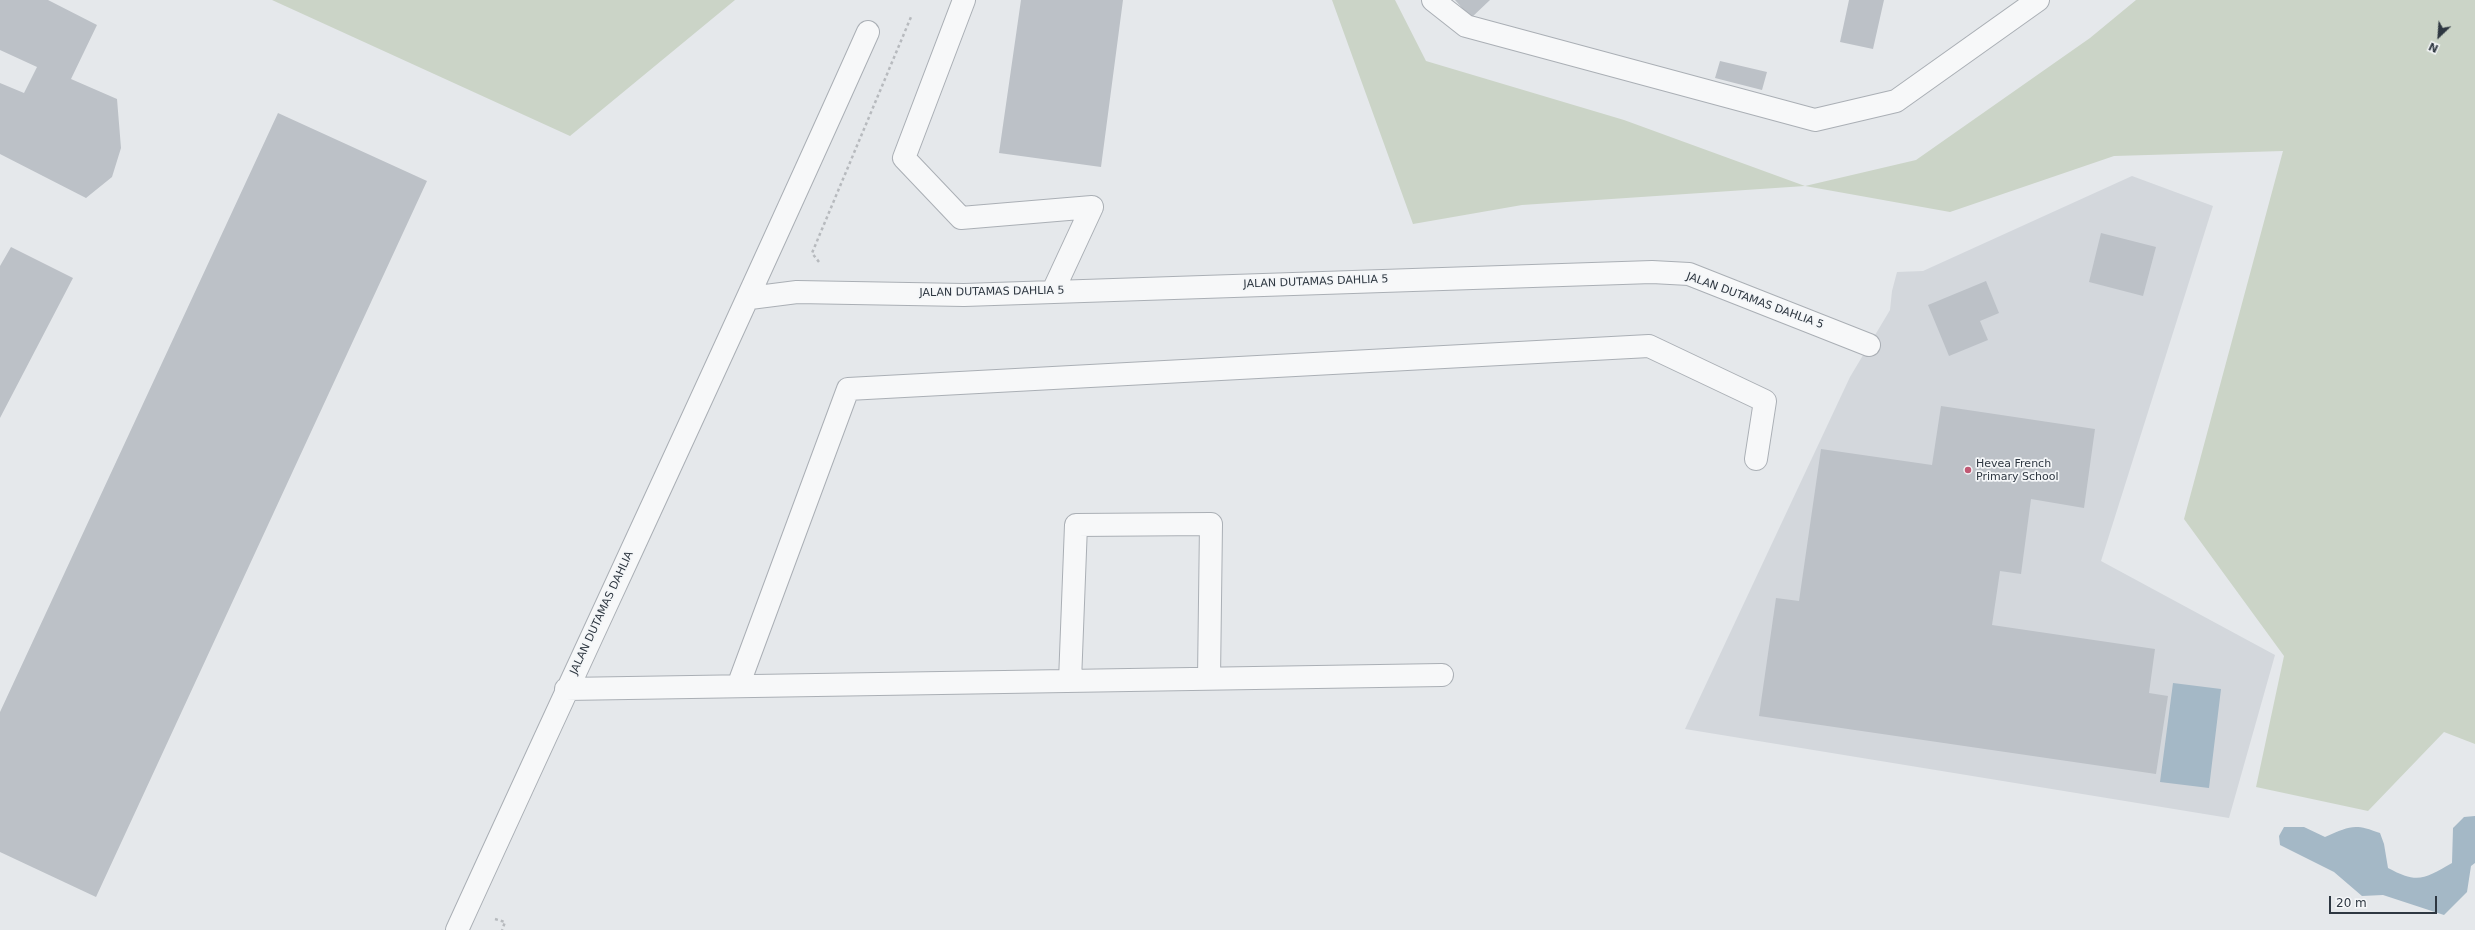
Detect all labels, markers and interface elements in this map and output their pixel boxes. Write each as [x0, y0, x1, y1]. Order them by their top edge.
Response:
north arrow [2419, 16, 2459, 56]
text: N [2427, 39, 2441, 55]
street label: JALAN DUTAMAS DAHLIA 5 [1685, 270, 1825, 332]
street label: JALAN DUTAMAS DAHLIA 5 [1243, 273, 1389, 291]
street label: JALAN DUTAMAS DAHLIA 5 [919, 284, 1065, 300]
place label: Hevea French Primary School [1976, 457, 2059, 483]
marker: Hevea French Primary School [1963, 465, 1973, 475]
street label: JALAN DUTAMAS DAHLIA [568, 549, 636, 677]
scale bar [2331, 888, 2439, 914]
text: 20 m [2336, 896, 2367, 910]

